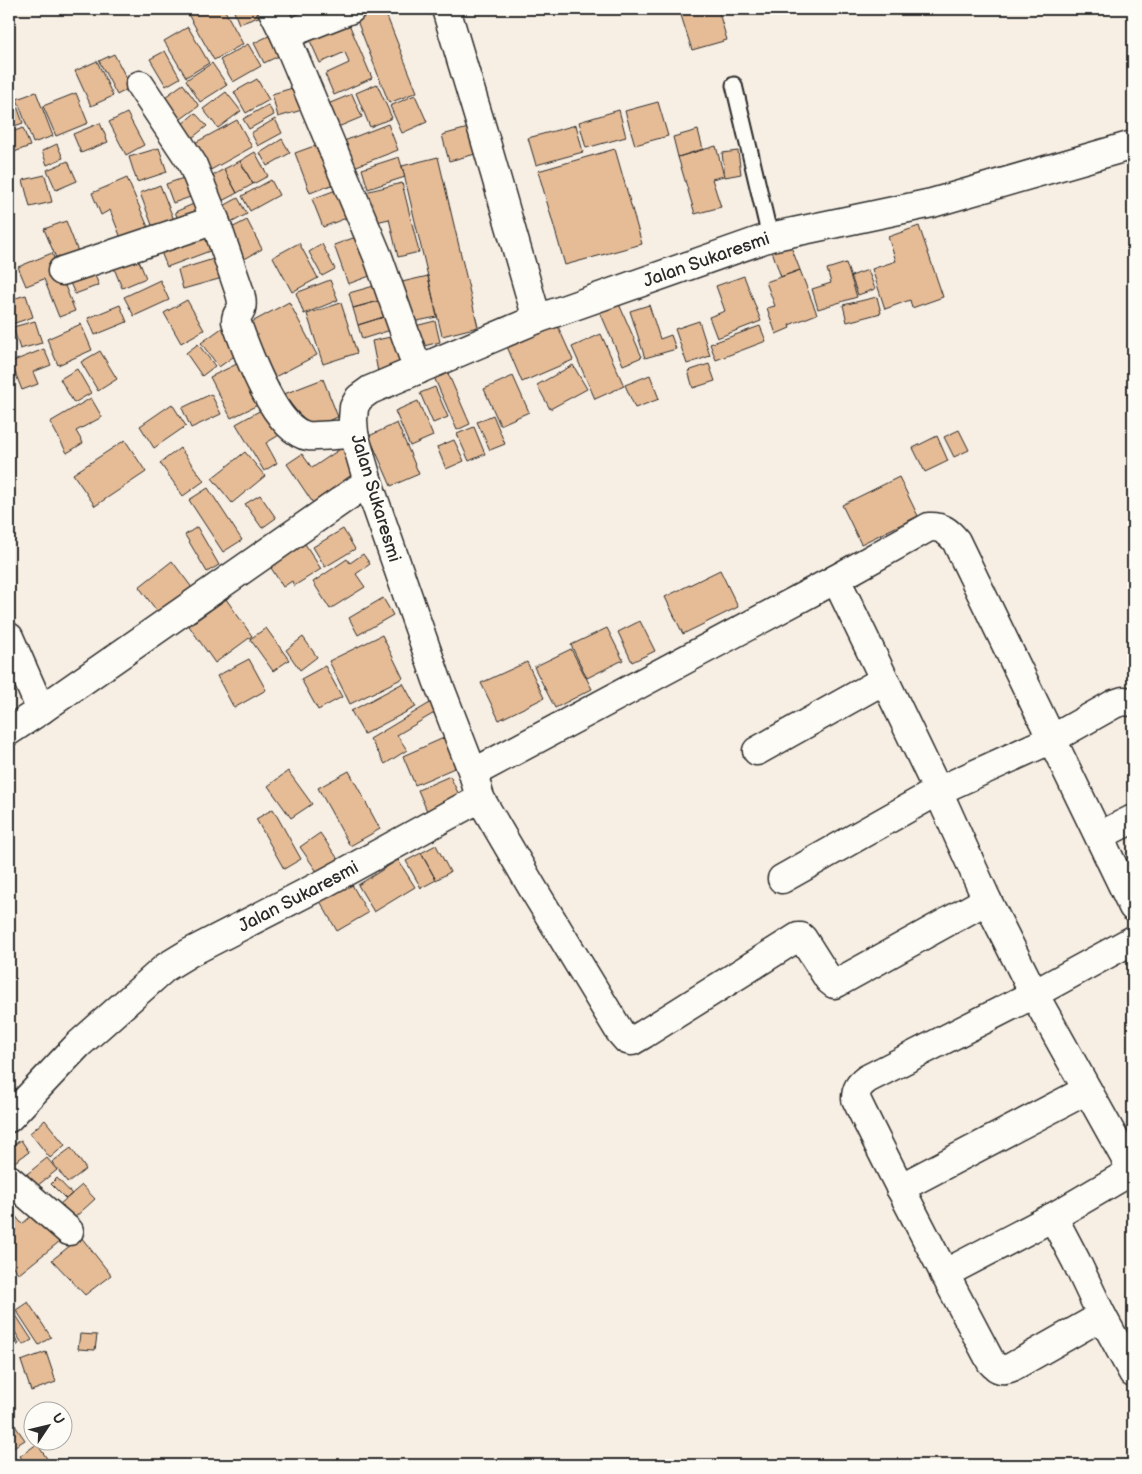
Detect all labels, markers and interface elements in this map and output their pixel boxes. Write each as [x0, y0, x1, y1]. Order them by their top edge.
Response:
street label: Jalan Sukaresmi [641, 228, 772, 292]
street label: Jalan Sukaresmi [346, 432, 405, 565]
street label: Jalan Sukaresmi [235, 857, 362, 937]
north arrow [22, 1402, 72, 1452]
text: U [48, 1410, 68, 1428]

